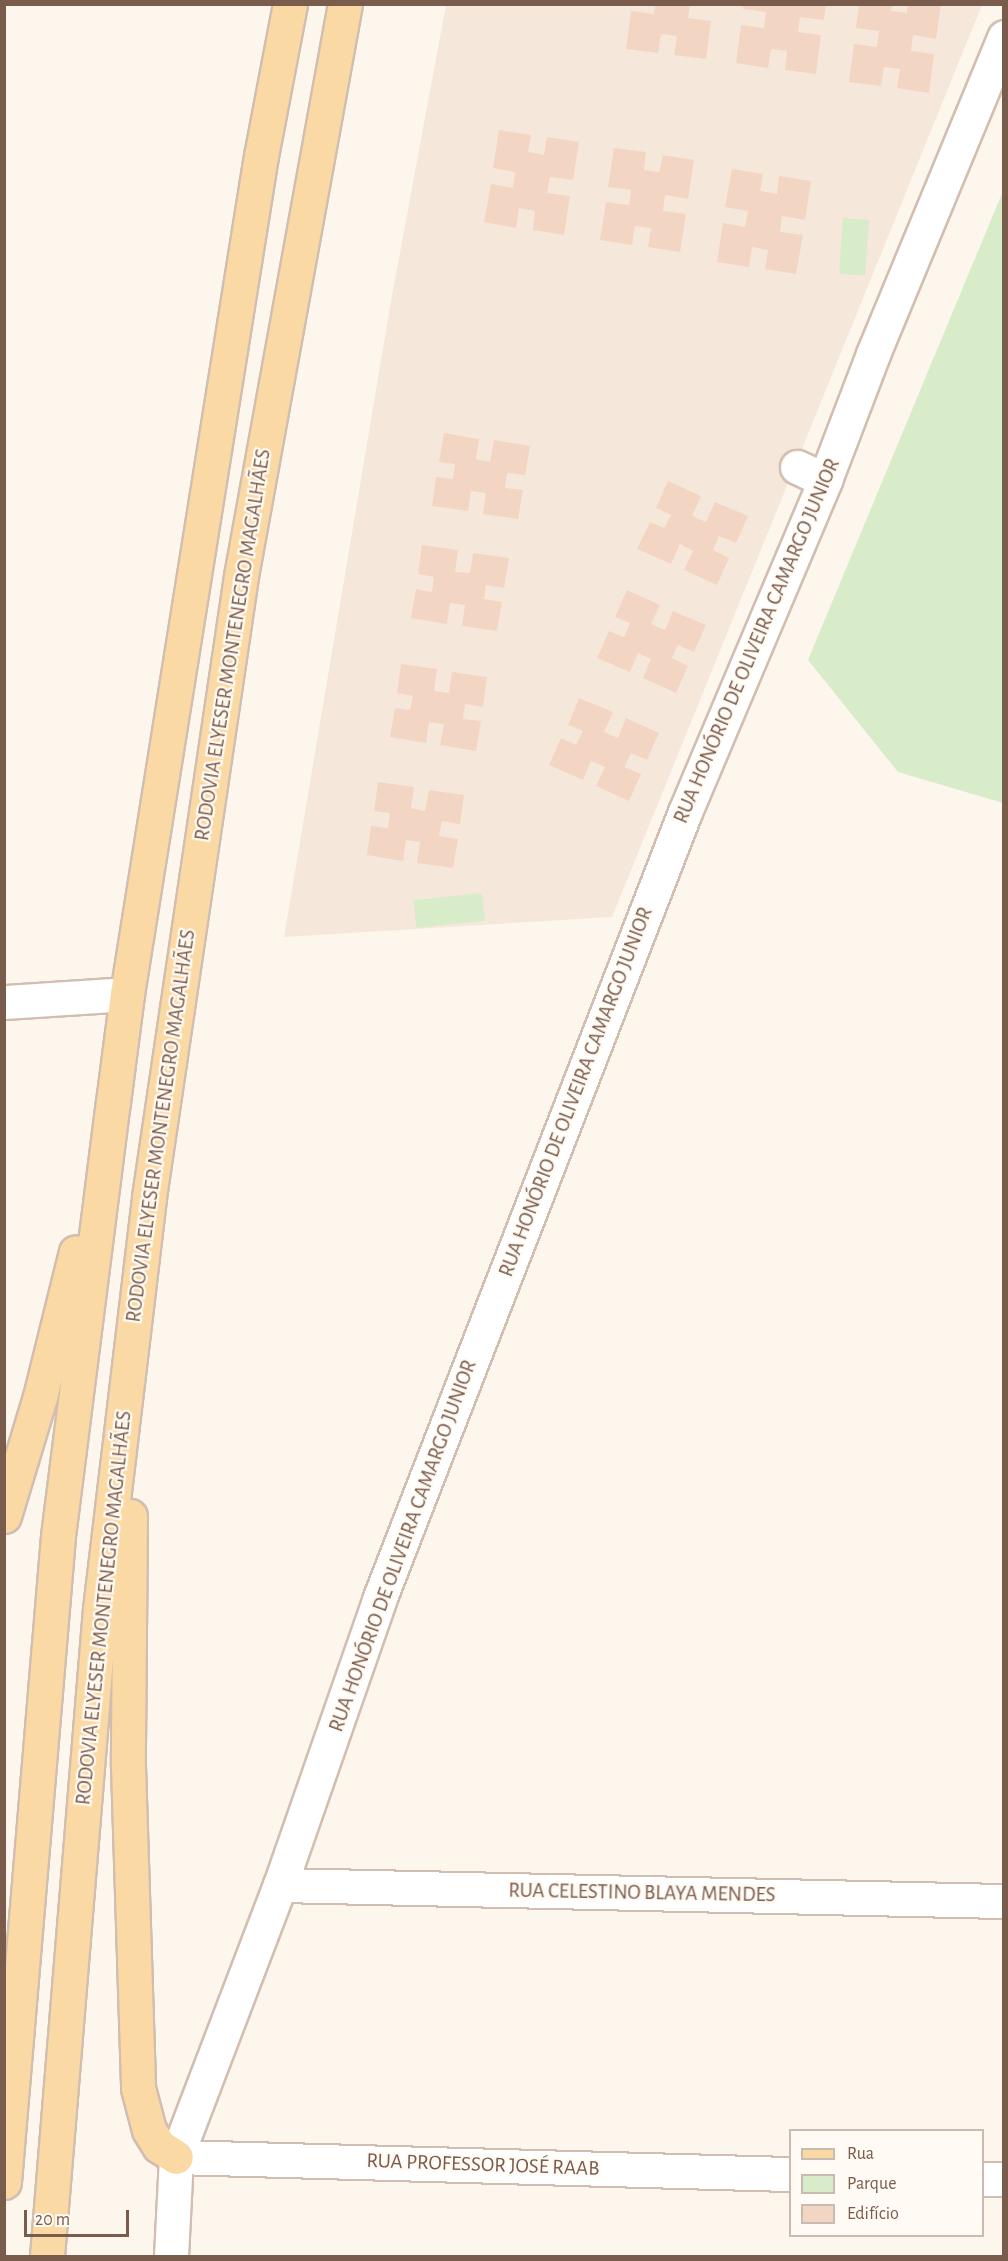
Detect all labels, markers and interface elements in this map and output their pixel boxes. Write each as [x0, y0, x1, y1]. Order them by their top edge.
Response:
street label: RODOVIA ELYESER MONTENEGRO MAGALHÃES [190, 447, 276, 843]
street label: RUA HONÓRIO DE OLIVEIRA CAMARGO JUNIOR [668, 455, 846, 827]
street label: RUA HONÓRIO DE OLIVEIRA CAMARGO JUNIOR [494, 903, 658, 1281]
street label: RODOVIA ELYESER MONTENEGRO MAGALHÃES [121, 928, 201, 1324]
street label: RUA HONÓRIO DE OLIVEIRA CAMARGO JUNIOR [324, 1356, 482, 1736]
street label: RODOVIA ELYESER MONTENEGRO MAGALHÃES [71, 1410, 137, 1806]
street label: RUA CELESTINO BLAYA MENDES [508, 1878, 776, 1908]
legend [789, 2129, 984, 2237]
text: Rua [847, 2145, 874, 2163]
street label: RUA PROFESSOR JOSÉ RAAB [366, 2148, 600, 2182]
text: Parque [847, 2175, 896, 2193]
scale bar [27, 2198, 132, 2236]
text: Edifício [847, 2205, 899, 2223]
text: 20 m [35, 2211, 70, 2229]

